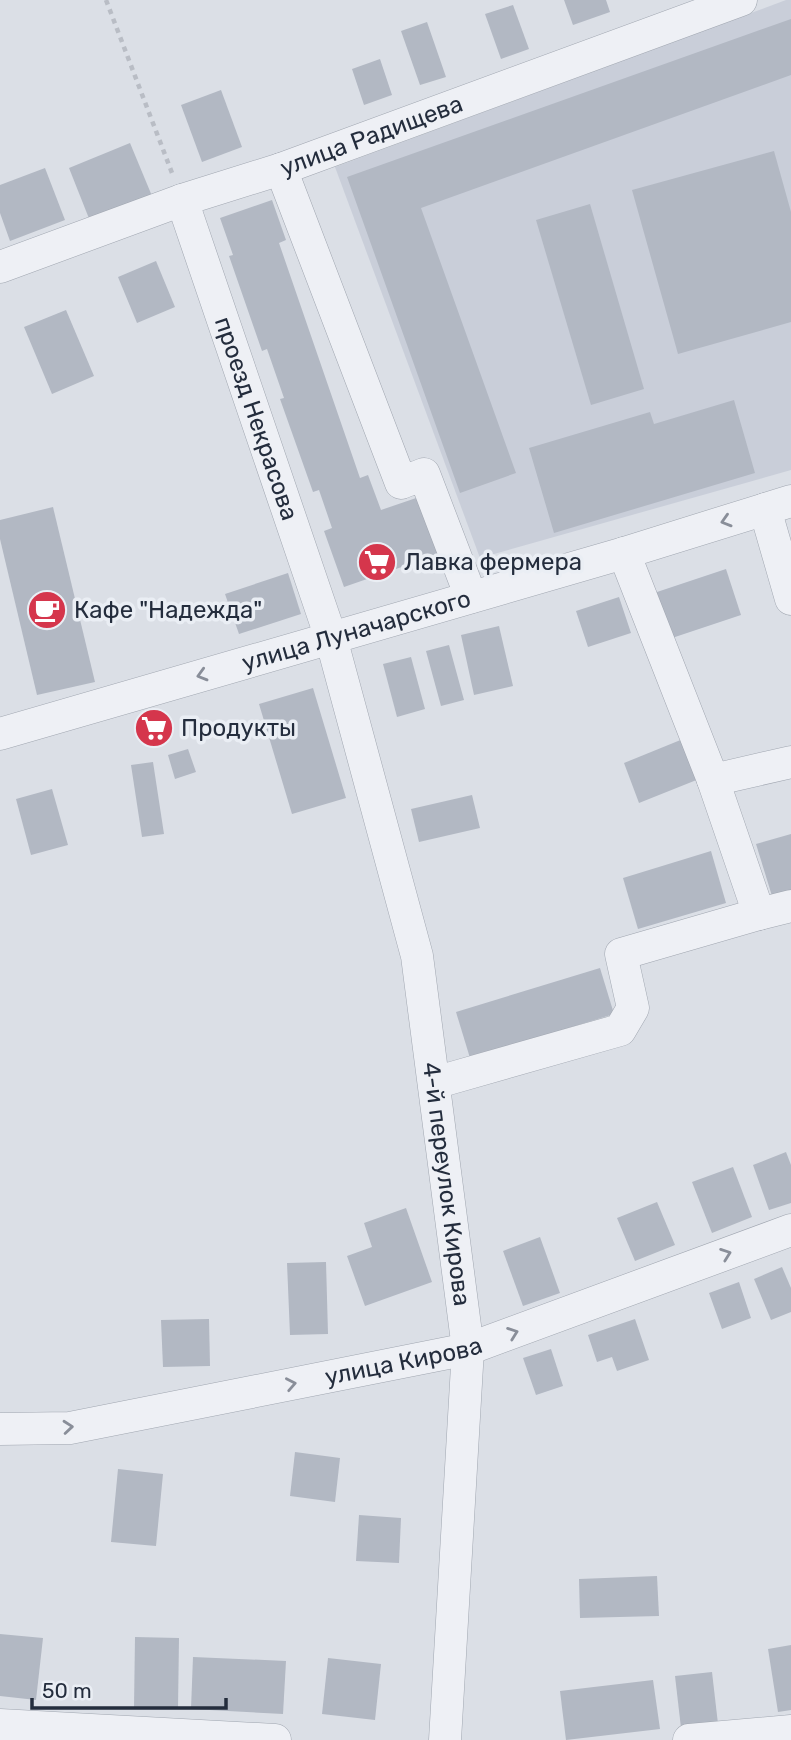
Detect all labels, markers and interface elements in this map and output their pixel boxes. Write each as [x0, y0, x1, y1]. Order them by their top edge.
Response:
street label: улица Радищева [276, 89, 467, 182]
street label: проезд Некрасова [209, 313, 304, 524]
one-way arrow [720, 513, 732, 528]
supermarket icon: Лавка фермера [356, 541, 398, 583]
place label: Лавка фермера [404, 548, 582, 576]
street label: улица Луначарского [239, 584, 474, 677]
cafe icon: Кафе "Надежда" [26, 589, 68, 631]
place label: Кафе "Надежда" [74, 596, 262, 624]
one-way arrow [196, 667, 208, 682]
supermarket icon: Продукты [133, 707, 175, 749]
place label: Продукты [181, 714, 296, 742]
street label: 4-й переулок Кирова [417, 1060, 476, 1308]
one-way arrow [720, 1248, 732, 1262]
one-way arrow [506, 1327, 518, 1341]
street label: улица Кирова [322, 1331, 486, 1391]
one-way arrow [285, 1377, 297, 1392]
one-way arrow [63, 1420, 74, 1435]
scale bar [32, 1666, 226, 1710]
text: 50 m [42, 1678, 92, 1703]

